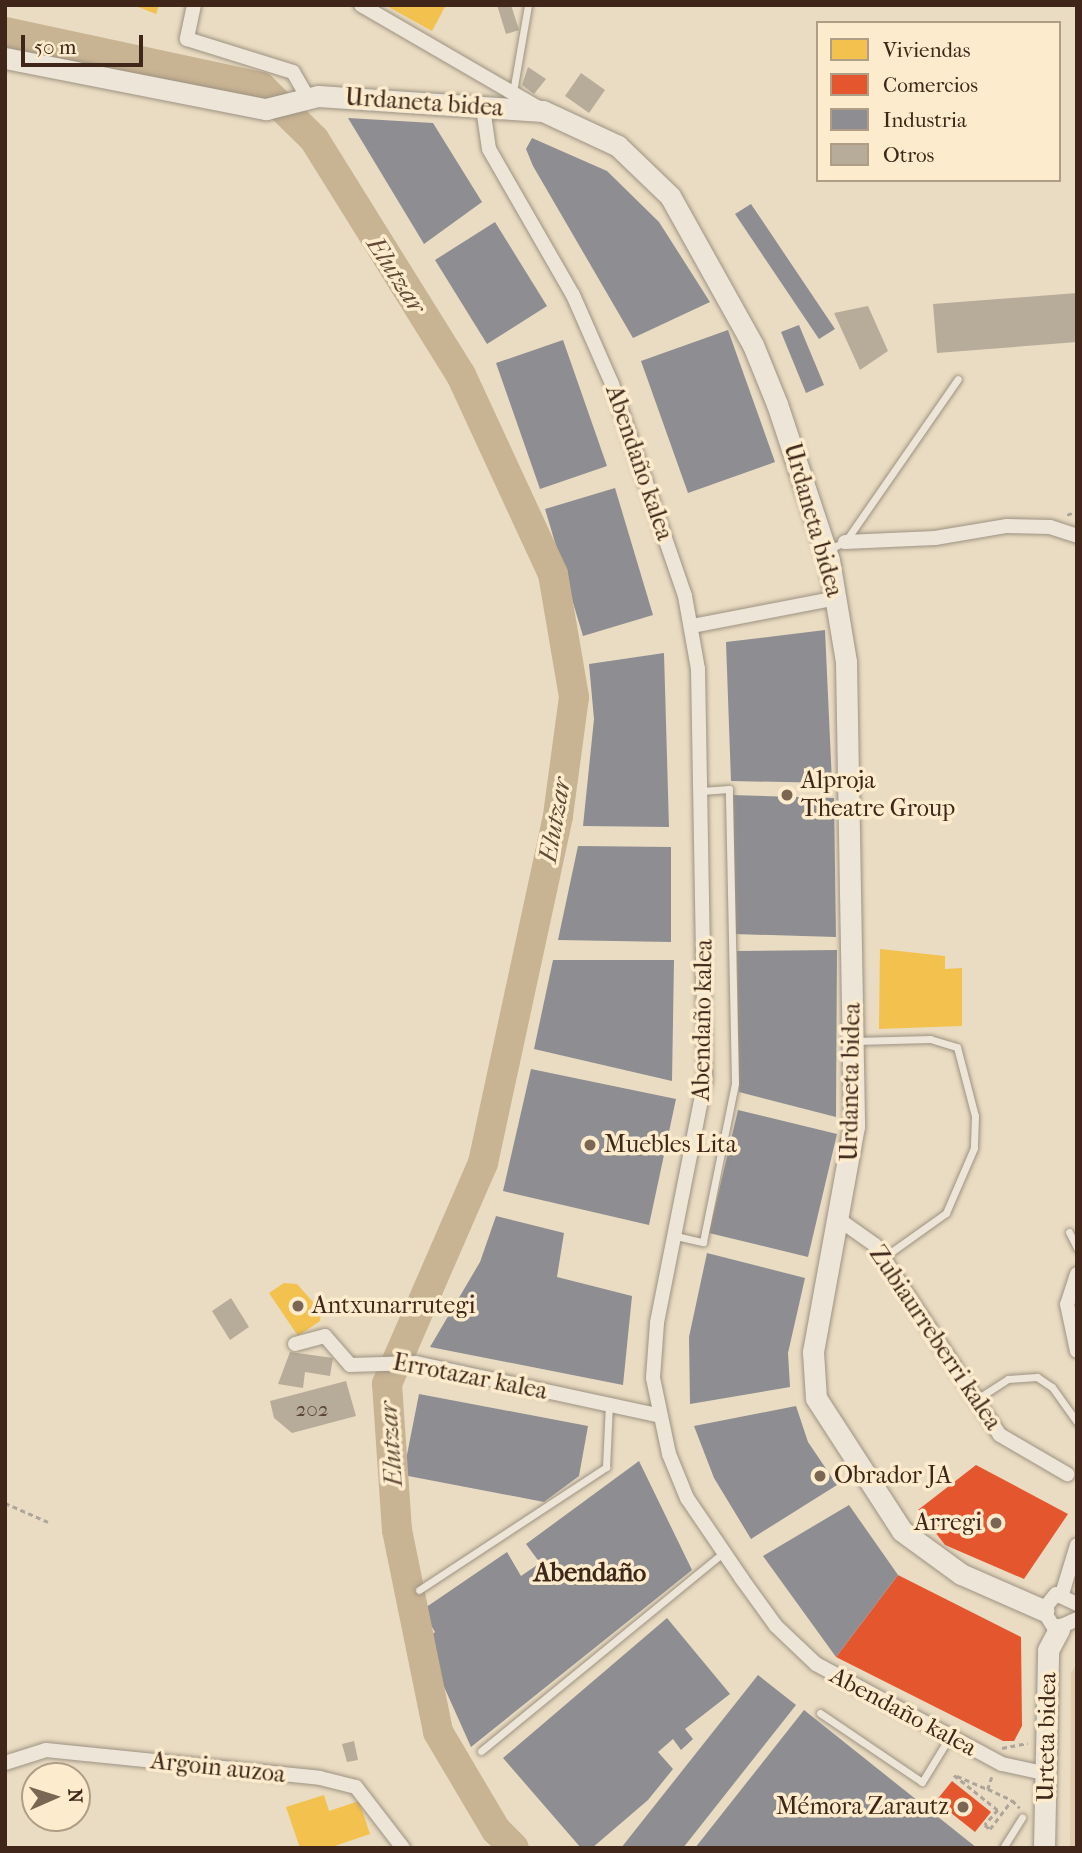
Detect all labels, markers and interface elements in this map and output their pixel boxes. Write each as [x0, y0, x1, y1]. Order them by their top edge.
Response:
scale bar [24, 21, 147, 65]
legend [816, 21, 1061, 182]
text: 50 m [34, 35, 77, 59]
text: Viviendas [883, 38, 970, 62]
text: Comercios [883, 73, 978, 97]
street label: Urdaneta bidea [344, 83, 504, 123]
text: Industria [883, 108, 967, 132]
text: Otros [883, 143, 934, 167]
water label: Elutzar [360, 231, 432, 319]
street label: Abendaño kalea [599, 382, 679, 544]
street label: Urdaneta bidea [777, 440, 849, 600]
place label: Alproja Theatre Group [801, 767, 955, 823]
water label: Elutzar [532, 775, 578, 865]
marker: Alproja Theatre Group [779, 787, 795, 803]
street label: Abendaño kalea [687, 939, 719, 1101]
street label: Urdaneta bidea [835, 1002, 867, 1162]
place label: Muebles Lita [604, 1131, 737, 1159]
marker: Muebles Lita [582, 1137, 598, 1153]
street label: Zubiaurreberri kalea [863, 1241, 1007, 1435]
place label: Antxunarrutegi [312, 1292, 475, 1320]
marker: Antxunarrutegi [290, 1298, 306, 1314]
street label: Errotazar kalea [390, 1348, 550, 1406]
house number: 202 [295, 1396, 329, 1422]
water label: Elutzar [372, 1400, 410, 1488]
place label: Obrador JA [834, 1462, 951, 1490]
marker: Obrador JA [812, 1468, 828, 1484]
place label: Arregi [914, 1509, 982, 1537]
marker: Arregi [988, 1515, 1004, 1531]
district label: Abendaño [534, 1557, 646, 1589]
street label: Abendaño kalea [825, 1661, 981, 1763]
street label: Urteta bidea [1031, 1672, 1063, 1802]
street label: Argoin auzoa [149, 1747, 287, 1789]
north arrow [21, 1762, 91, 1832]
text: N [64, 1788, 86, 1804]
place label: Mémora Zarautz [776, 1793, 949, 1821]
marker: Mémora Zarautz [955, 1799, 971, 1815]

